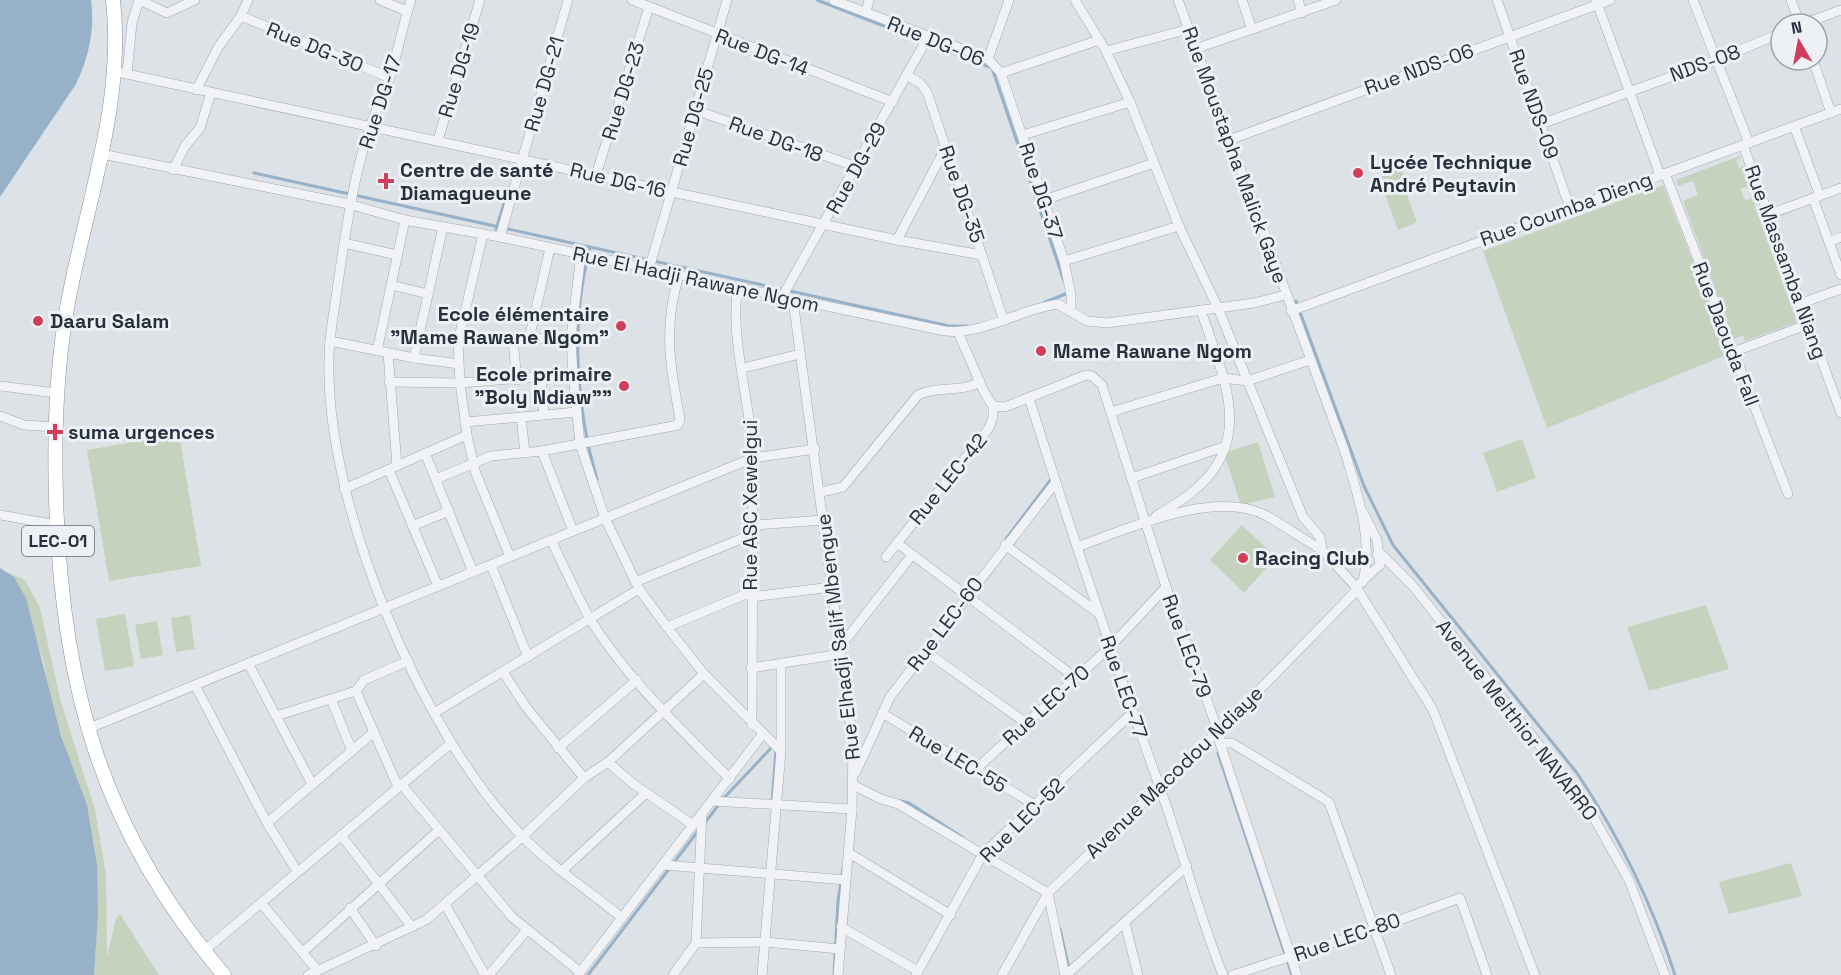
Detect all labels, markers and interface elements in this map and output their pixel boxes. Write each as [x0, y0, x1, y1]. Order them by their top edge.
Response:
street label: Rue DG-06 [884, 10, 988, 72]
north arrow [1769, 12, 1829, 72]
street label: Rue DG-30 [263, 16, 367, 78]
text: N [1789, 16, 1804, 39]
street label: Rue DG-19 [432, 19, 486, 121]
street label: Rue DG-14 [711, 22, 813, 82]
street label: Rue Moustapha Malick Gaye [1176, 23, 1294, 287]
street label: Rue DG-21 [518, 33, 570, 135]
street label: Rue NDS-06 [1361, 37, 1477, 101]
street label: NDS-08 [1666, 38, 1744, 88]
street label: Rue DG-23 [596, 39, 650, 143]
street label: Rue NDS-09 [1503, 45, 1565, 163]
street label: Rue DG-17 [353, 52, 407, 152]
street label: Rue DG-25 [667, 65, 719, 169]
street label: Rue DG-18 [725, 110, 827, 168]
street label: Rue DG-29 [820, 117, 892, 219]
street label: Rue DG-37 [1013, 139, 1069, 243]
street label: Rue DG-35 [933, 142, 991, 246]
place label: Lycée Technique André Peytavin [1370, 149, 1532, 198]
street label: Rue DG-16 [567, 156, 669, 204]
place label: Centre de santé Diamagueune [400, 157, 553, 206]
street label: Rue Massamba Niang [1739, 161, 1833, 363]
marker: Lycée Technique André Peytavin [1351, 166, 1365, 180]
street label: Rue Coumba Dieng [1476, 166, 1656, 252]
marker: Centre de santé Diamagueune [377, 172, 395, 190]
street label: Rue El Hadji Rawane Ngom [570, 240, 822, 318]
street label: Rue Daouda Fall [1687, 258, 1765, 410]
place label: Ecole élémentaire "Mame Rawane Ngom" [390, 301, 609, 350]
place label: Daaru Salam [50, 308, 169, 334]
marker: Daaru Salam [31, 314, 45, 328]
marker: Ecole élémentaire "Mame Rawane Ngom" [614, 319, 628, 333]
place label: Mame Rawane Ngom [1053, 338, 1252, 364]
marker: Mame Rawane Ngom [1034, 344, 1048, 358]
place label: Ecole primaire "Boly Ndiaw"" [474, 361, 612, 410]
marker: Ecole primaire "Boly Ndiaw"" [617, 379, 631, 393]
place label: suma urgences [68, 419, 215, 445]
street label: Rue ASC Xewelgui [737, 420, 763, 590]
marker: suma urgences [46, 423, 64, 441]
street label: Rue LEC-42 [903, 428, 993, 530]
street label: Rue Elhadji Salif Mbengue [810, 512, 866, 762]
road number: LEC-01 [22, 526, 94, 556]
place label: Racing Club [1255, 545, 1369, 571]
marker: Racing Club [1236, 551, 1250, 565]
street label: Rue LEC-60 [901, 572, 989, 676]
street label: Rue LEC-79 [1156, 591, 1218, 701]
street label: Avenue Melthior NAVARRO [1430, 614, 1604, 826]
street label: Rue LEC-77 [1094, 632, 1154, 742]
street label: Rue LEC-70 [997, 659, 1095, 751]
street label: Avenue Macodou Ndiaye [1079, 680, 1269, 864]
street label: Rue LEC-55 [904, 720, 1012, 798]
street label: Rue LEC-52 [974, 772, 1070, 868]
street label: Rue LEC-80 [1290, 907, 1404, 967]

